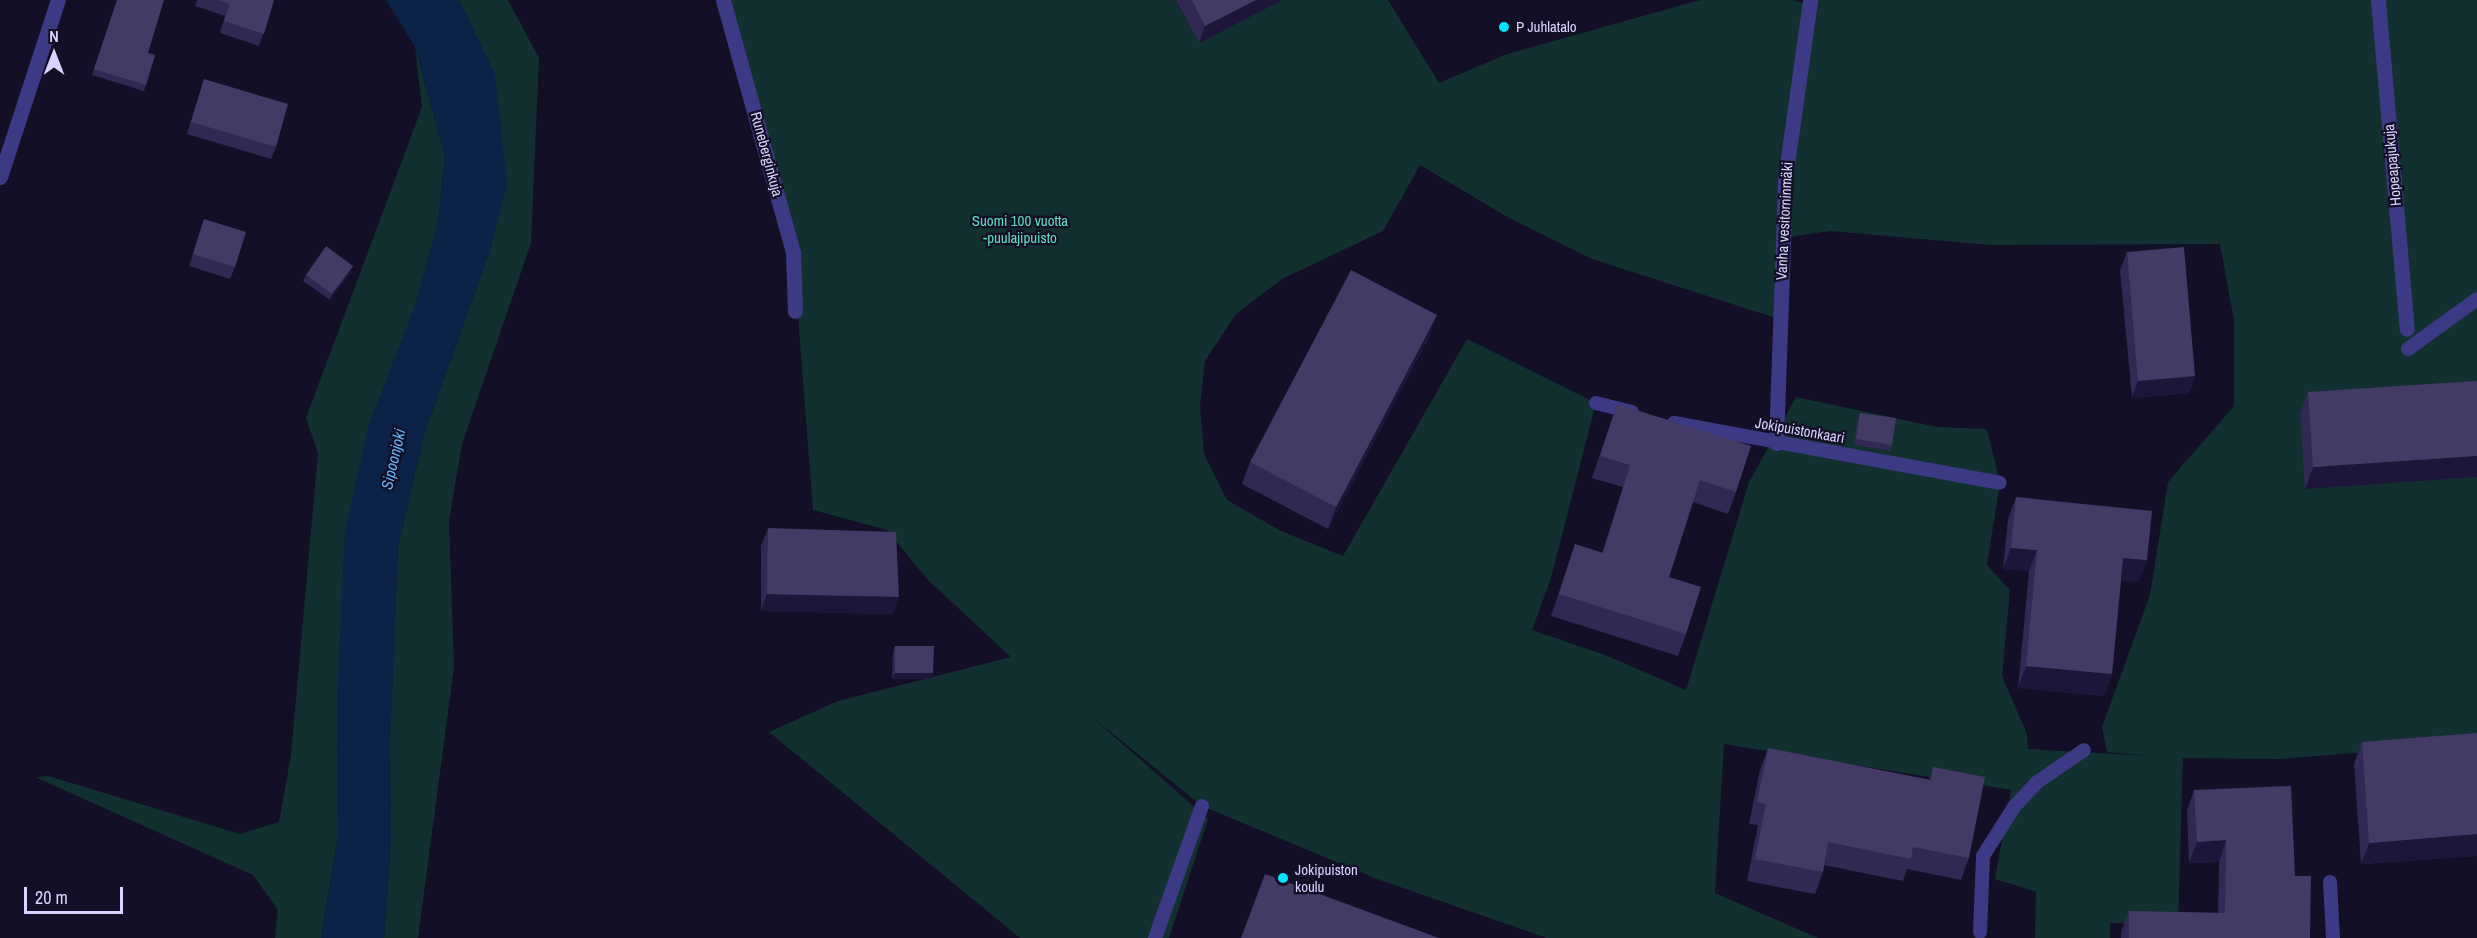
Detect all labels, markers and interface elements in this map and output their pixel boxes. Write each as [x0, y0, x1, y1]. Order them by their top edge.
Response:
place label: P Juhlatalo [1516, 18, 1577, 36]
marker: P Juhlatalo [1497, 20, 1511, 34]
north arrow [24, 24, 84, 84]
text: N [49, 25, 59, 47]
street label: Runeberginkuja [747, 110, 787, 198]
street label: Hopeapajukuja [2379, 123, 2405, 207]
street label: Vanha vesitorninmäki [1772, 161, 1796, 281]
park label: Suomi 100 vuotta -puulajipuisto [972, 211, 1068, 246]
street label: Jokipuistonkaari [1754, 413, 1846, 447]
water label: Sipoonjoki [377, 427, 409, 491]
place label: Jokipuiston koulu [1295, 860, 1358, 895]
marker: Jokipuiston koulu [1276, 871, 1290, 885]
scale bar [27, 875, 126, 913]
text: 20 m [35, 885, 68, 910]

